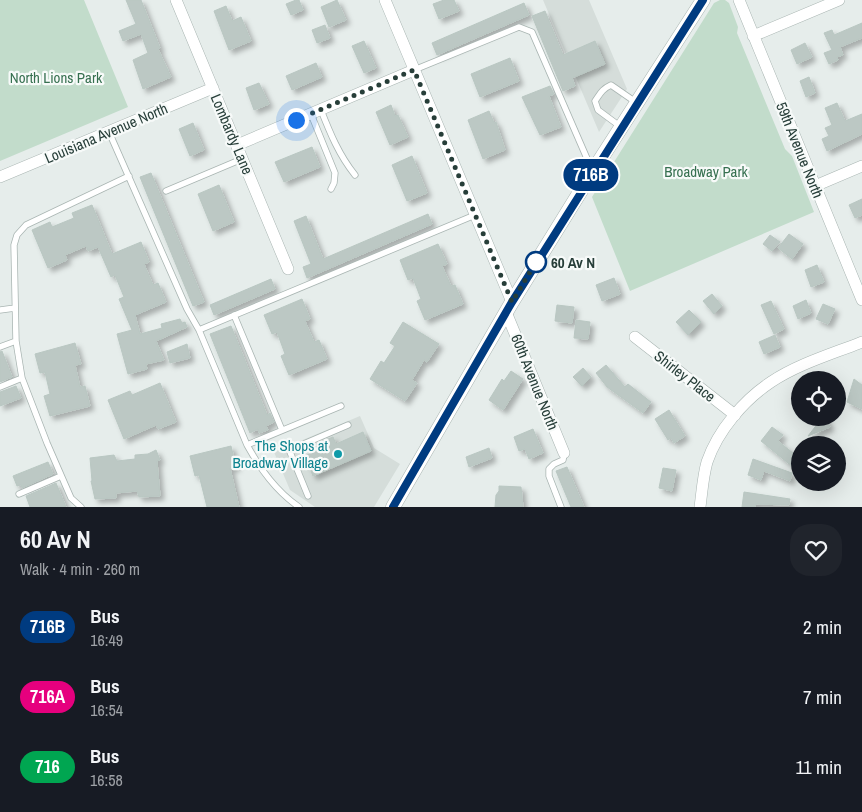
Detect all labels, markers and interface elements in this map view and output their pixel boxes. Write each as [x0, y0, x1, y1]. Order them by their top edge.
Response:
park label: North Lions Park [10, 67, 103, 88]
street label: Lombardy Lane [206, 91, 258, 178]
street label: Louisiana Avenue North [41, 98, 171, 168]
street label: 59th Avenue North [771, 99, 829, 201]
your location [284, 108, 309, 133]
line badge: 716B [556, 159, 626, 191]
park label: Broadway Park [664, 161, 749, 182]
text: 716B [573, 162, 609, 187]
marker: 60 Av N [525, 251, 547, 273]
place label: 60 Av N [551, 252, 595, 273]
street label: 60th Avenue North [506, 331, 564, 433]
street label: Shirley Place [650, 345, 720, 407]
map controls [791, 371, 846, 491]
button: locate [791, 371, 846, 426]
place label: The Shops at Broadway Village [232, 435, 329, 473]
button: layers [791, 436, 846, 491]
marker: The Shops at Broadway Village [332, 448, 344, 460]
text: 60 Av N [20, 523, 91, 555]
button: heart [790, 524, 842, 576]
text: Walk · 4 min · 260 m [20, 558, 140, 580]
text: Bus [90, 603, 120, 629]
text: 716B [30, 614, 65, 639]
text: 2 min [803, 614, 842, 640]
text: 16:49 [90, 629, 123, 651]
text: Bus [90, 673, 120, 699]
text: 716A [30, 684, 65, 709]
text: 7 min [803, 684, 842, 710]
text: 16:54 [90, 699, 123, 721]
text: Bus [90, 743, 119, 769]
text: 716 [35, 754, 60, 779]
text: 11 min [796, 754, 842, 780]
text: 16:58 [90, 769, 123, 791]

